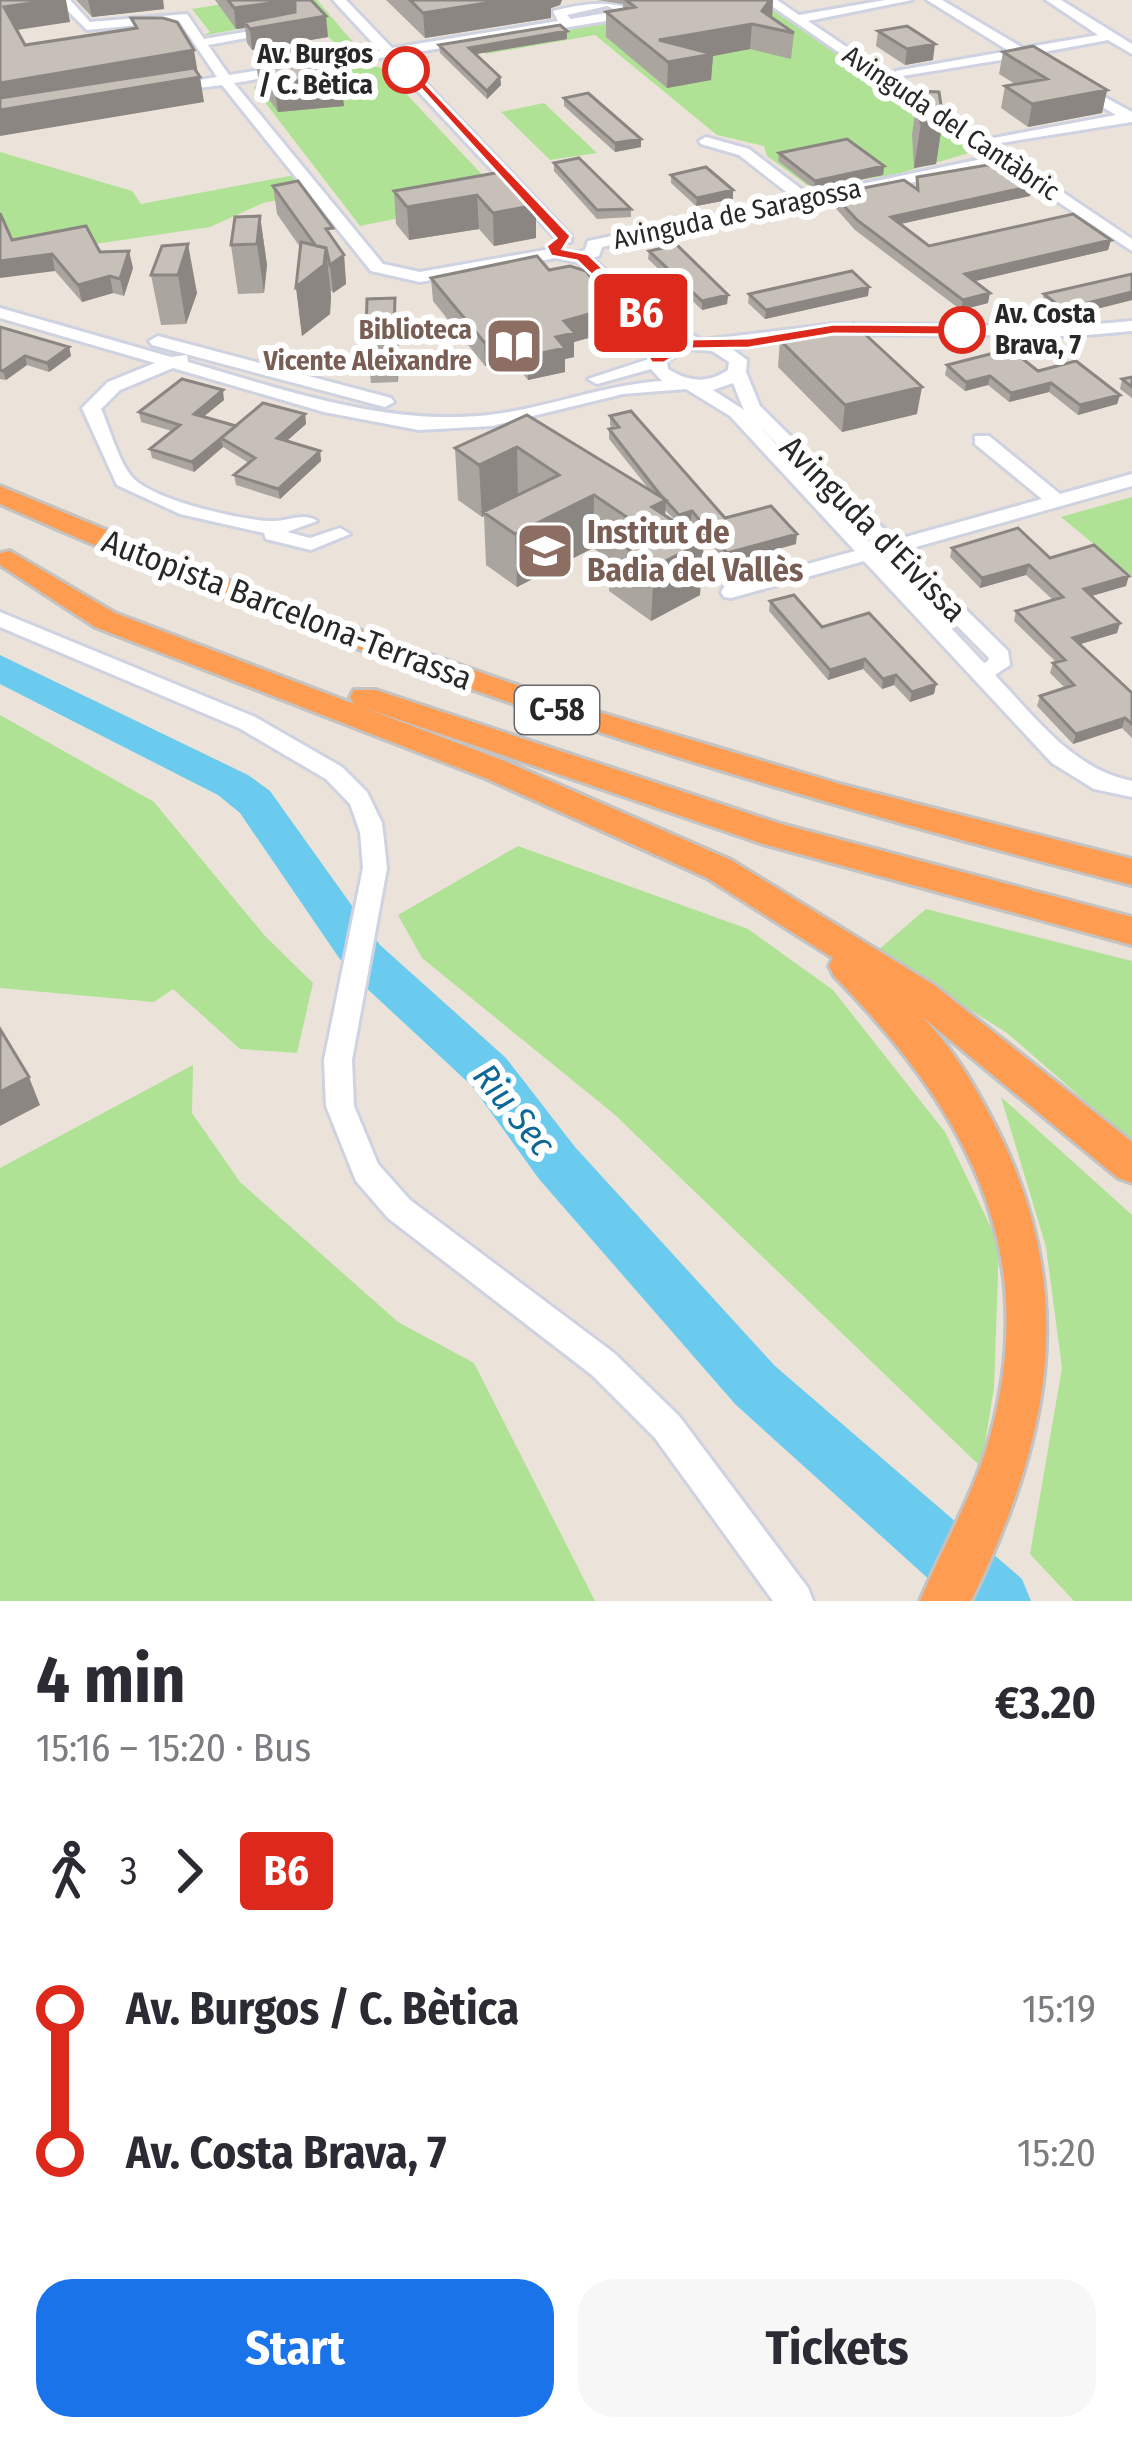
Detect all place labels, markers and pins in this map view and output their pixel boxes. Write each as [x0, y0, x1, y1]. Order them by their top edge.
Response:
place label: Av. Burgos / C. Bètica [256, 38, 373, 101]
marker: Av. Burgos / C. Bètica [384, 48, 428, 92]
place label: Av. Costa Brava, 7 [994, 298, 1096, 361]
marker: Av. Costa Brava, 7 [940, 308, 984, 352]
place label: Biblioteca Vicente Aleixandre [263, 314, 472, 377]
library icon: Biblioteca Vicente Aleixandre [483, 315, 545, 377]
place label: Institut de Badia del Vallès [587, 512, 803, 590]
school or university icon: Institut de Badia del Vallès [514, 520, 576, 582]

